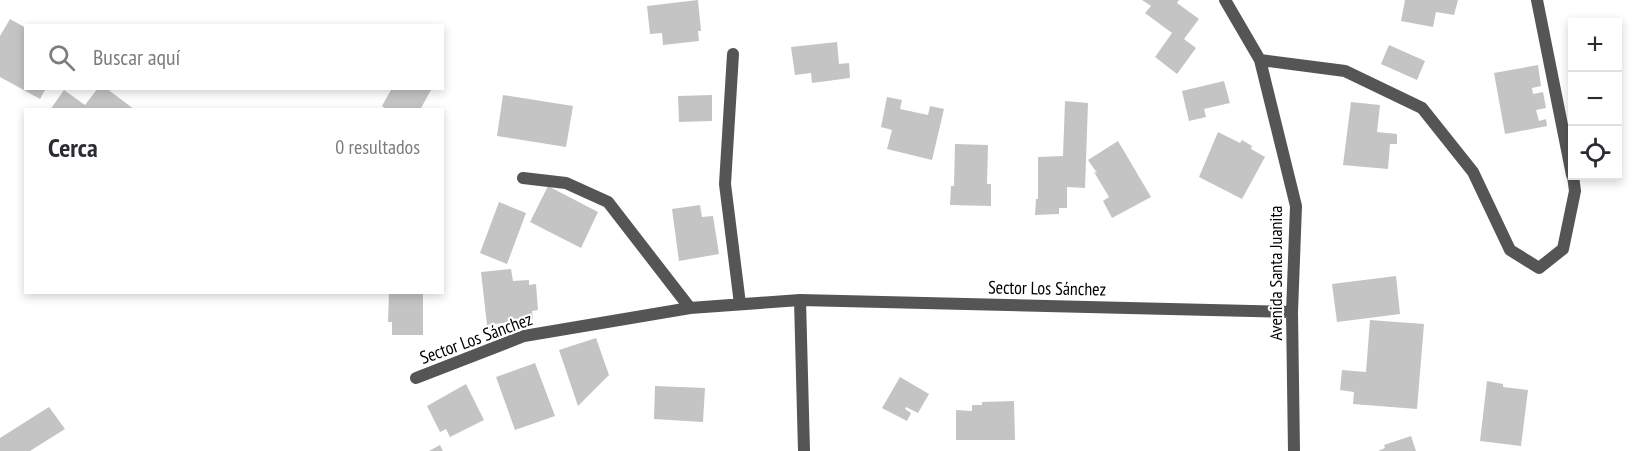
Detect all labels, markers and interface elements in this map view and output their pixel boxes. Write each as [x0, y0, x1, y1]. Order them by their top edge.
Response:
map controls [1568, 18, 1622, 180]
button: + [1568, 18, 1622, 72]
search box [24, 24, 444, 90]
icon: search [45, 41, 78, 74]
text: Buscar aquí [93, 43, 180, 71]
button: − [1568, 72, 1622, 126]
button: locate [1568, 126, 1622, 180]
text: Cerca [48, 131, 98, 164]
text: 0 resultados [335, 134, 420, 160]
street label: Avenida Santa Juanita [1264, 205, 1287, 341]
street label: Sector Los Sánchez [988, 275, 1106, 301]
street label: Sector Los Sánchez [417, 307, 535, 369]

